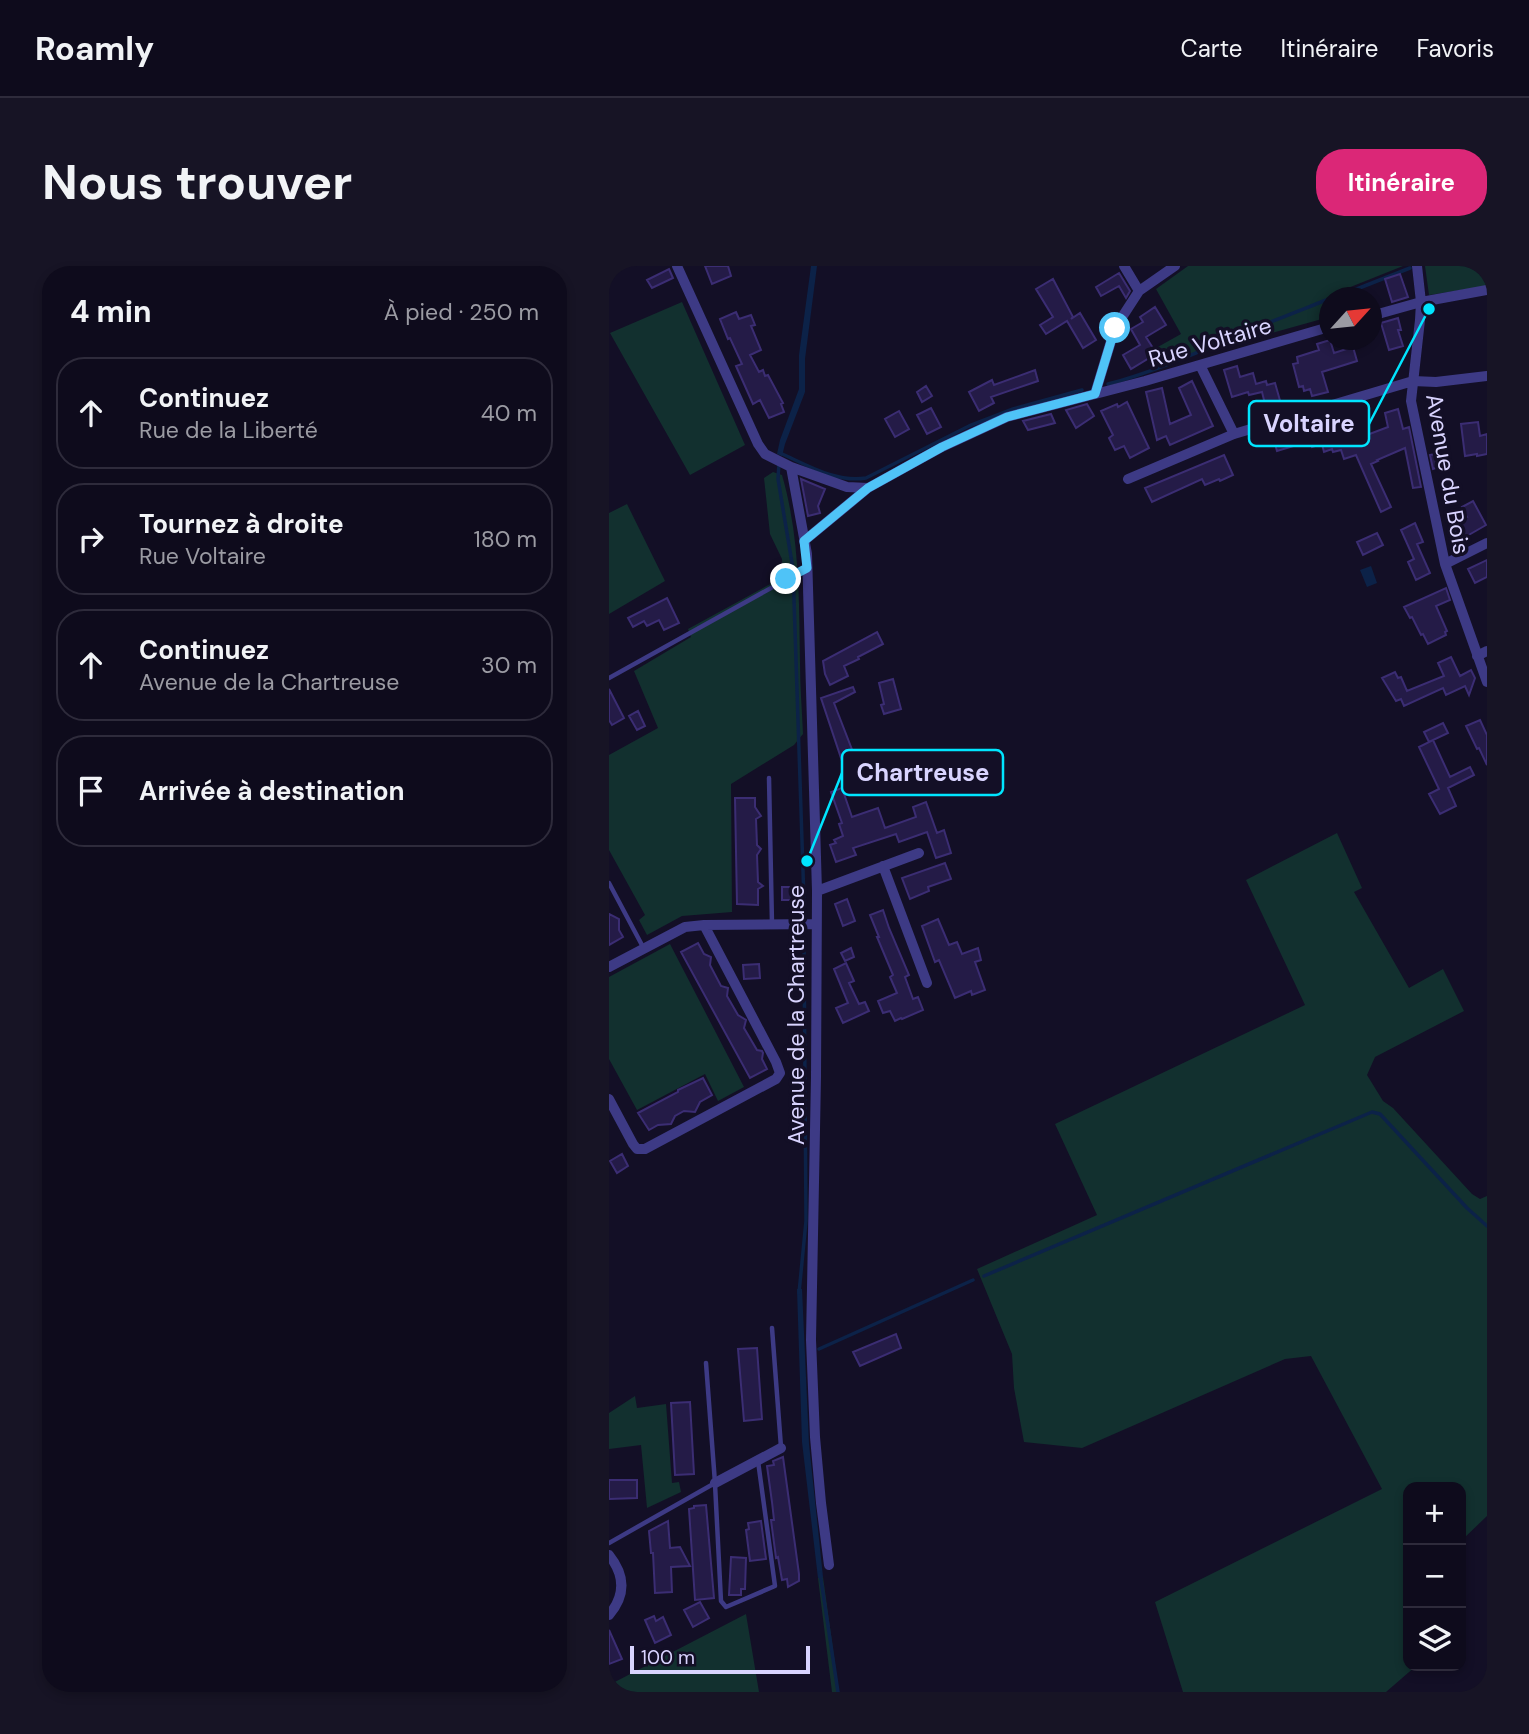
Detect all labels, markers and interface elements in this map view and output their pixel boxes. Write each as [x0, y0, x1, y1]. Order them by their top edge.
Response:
text: Roamly [35, 27, 154, 70]
text: Carte [1181, 33, 1242, 64]
text: Itinéraire [1280, 33, 1378, 64]
text: Favoris [1416, 33, 1494, 64]
button: Itinéraire [1316, 149, 1487, 216]
text: Nous trouver [42, 150, 352, 214]
north arrow [1319, 287, 1382, 350]
text: 4 min [70, 292, 152, 331]
text: À pied · 250 m [384, 297, 539, 327]
street label: Rue Voltaire [1145, 310, 1275, 374]
route start [1099, 312, 1130, 343]
text: Continuez [139, 381, 269, 415]
street label: Avenue du Bois [1419, 391, 1477, 557]
icon: ahead [72, 394, 110, 432]
text: 40 m [481, 398, 537, 428]
callout: Voltaire [1249, 401, 1369, 446]
text: Voltaire [1263, 408, 1355, 439]
text: Rue de la Liberté [139, 415, 318, 445]
text: Tournez à droite [139, 507, 344, 541]
icon: right [72, 520, 110, 558]
text: 180 m [473, 524, 537, 554]
text: Rue Voltaire [139, 541, 266, 571]
route end [770, 563, 801, 594]
text: Continuez [139, 633, 269, 667]
icon: ahead [72, 646, 110, 684]
text: 30 m [481, 650, 537, 680]
text: Avenue de la Chartreuse [139, 667, 399, 697]
callout: Chartreuse [842, 750, 1003, 795]
text: Chartreuse [857, 757, 989, 788]
icon: arrive [72, 772, 110, 810]
text: Arrivée à destination [139, 774, 405, 808]
street label: Avenue de la Chartreuse [781, 885, 811, 1145]
map controls [1403, 1482, 1466, 1671]
button: + [1403, 1482, 1466, 1545]
button: − [1403, 1545, 1466, 1608]
button: layers [1403, 1608, 1466, 1671]
scale bar [630, 1643, 810, 1675]
text: 100 m [641, 1645, 695, 1670]

